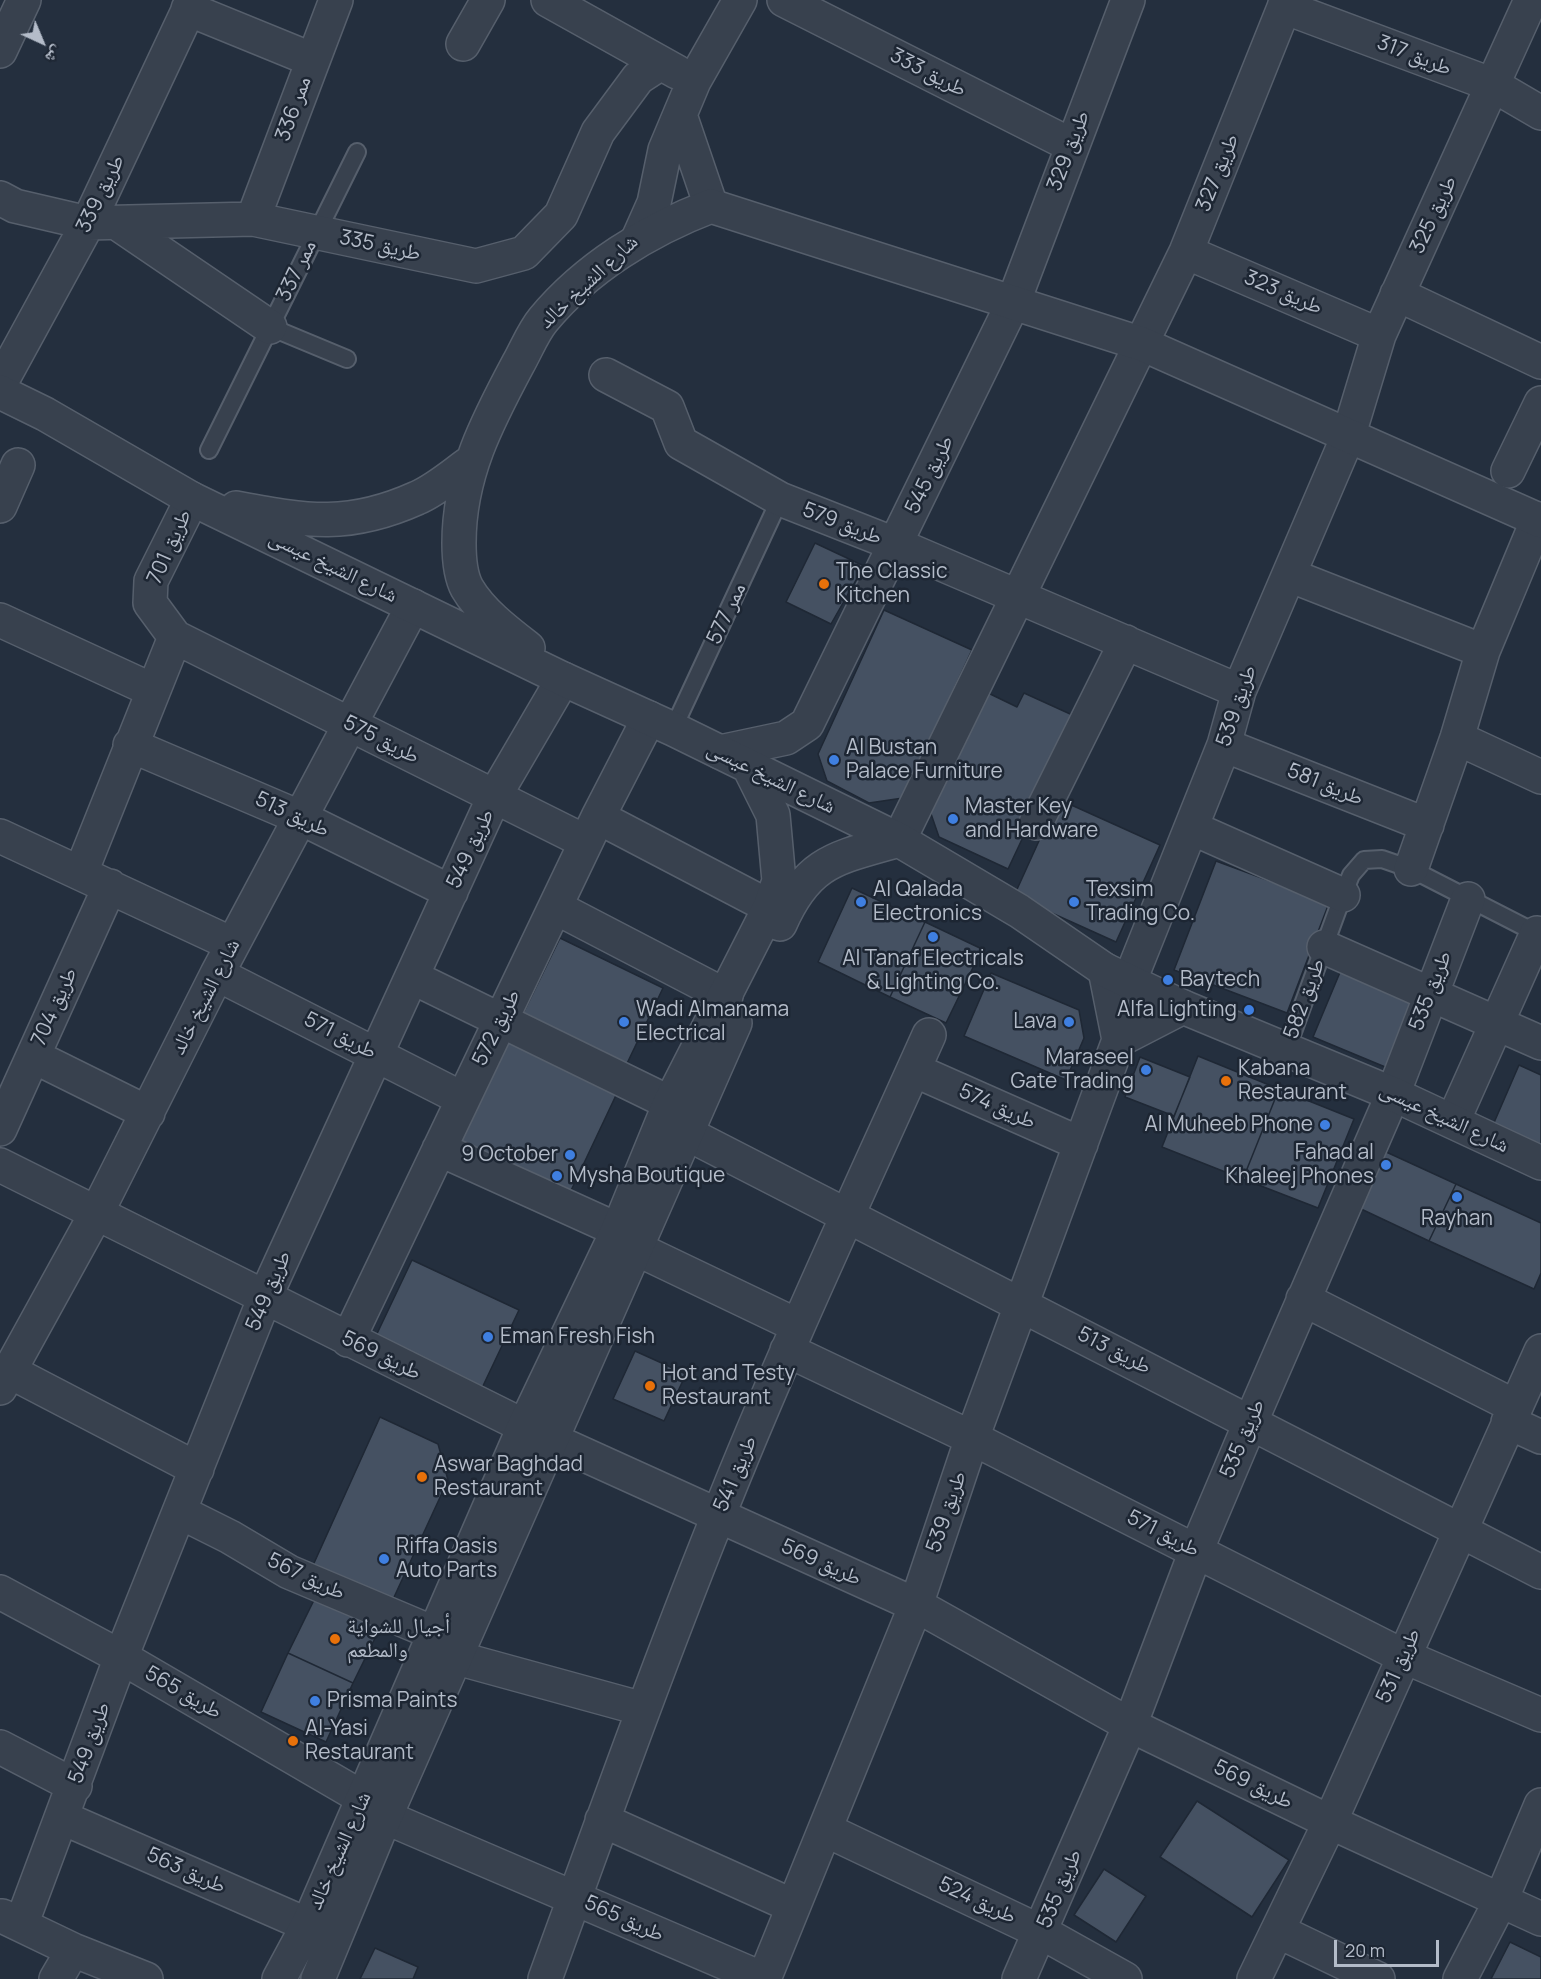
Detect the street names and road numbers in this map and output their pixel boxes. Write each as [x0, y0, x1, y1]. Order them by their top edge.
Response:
street label: طريق 317 [1373, 30, 1455, 82]
street label: طريق 333 [886, 43, 970, 103]
street label: ممر 336 [271, 73, 317, 145]
street label: طريق 329 [1042, 107, 1096, 195]
street label: طريق 327 [1191, 131, 1245, 215]
street label: طريق 339 [71, 151, 131, 237]
street label: طريق 325 [1405, 172, 1463, 258]
street label: طريق 335 [337, 225, 423, 267]
street label: شارع الشيخ خالد [534, 230, 644, 334]
street label: ممر 337 [271, 236, 323, 306]
street label: طريق 323 [1240, 265, 1326, 321]
street label: طريق 545 [900, 432, 960, 518]
street label: طريق 579 [799, 497, 885, 551]
street label: طريق 701 [142, 506, 198, 588]
street label: شارع الشيخ عيسى [265, 525, 401, 609]
street label: ممر 577 [702, 579, 752, 649]
street label: طريق 539 [1211, 662, 1263, 750]
street label: طريق 575 [339, 710, 423, 770]
street label: شارع الشيخ عيسى [703, 736, 839, 820]
street label: طريق 581 [1283, 758, 1367, 812]
street label: طريق 513 [251, 787, 333, 843]
street label: طريق 549 [442, 805, 500, 893]
street label: شارع الشيخ خالد [166, 935, 246, 1059]
street label: طريق 535 [1404, 948, 1458, 1034]
street label: طريق 582 [1279, 955, 1331, 1043]
street label: طريق 704 [27, 964, 83, 1050]
street label: طريق 572 [468, 986, 526, 1070]
street label: طريق 571 [299, 1007, 381, 1065]
street label: شارع الشيخ عيسى [1375, 1077, 1513, 1159]
street label: طريق 574 [955, 1079, 1039, 1135]
street label: طريق 549 [241, 1247, 297, 1335]
street label: طريق 513 [1073, 1322, 1155, 1380]
street label: طريق 569 [337, 1326, 425, 1386]
street label: طريق 535 [1215, 1396, 1271, 1482]
street label: طريق 541 [709, 1432, 763, 1516]
street label: طريق 539 [921, 1468, 973, 1556]
street label: طريق 571 [1122, 1505, 1204, 1563]
street label: طريق 569 [777, 1534, 865, 1592]
street label: طريق 567 [263, 1548, 349, 1606]
street label: طريق 531 [1371, 1625, 1427, 1707]
street label: طريق 565 [140, 1661, 226, 1725]
street label: طريق 549 [64, 1699, 116, 1787]
street label: طريق 569 [1209, 1755, 1297, 1815]
street label: شارع الشيخ خالد [303, 1788, 377, 1914]
street label: طريق 563 [143, 1842, 229, 1900]
street label: طريق 535 [1032, 1846, 1088, 1932]
street label: طريق 524 [934, 1872, 1020, 1930]
street label: طريق 565 [580, 1890, 668, 1948]

